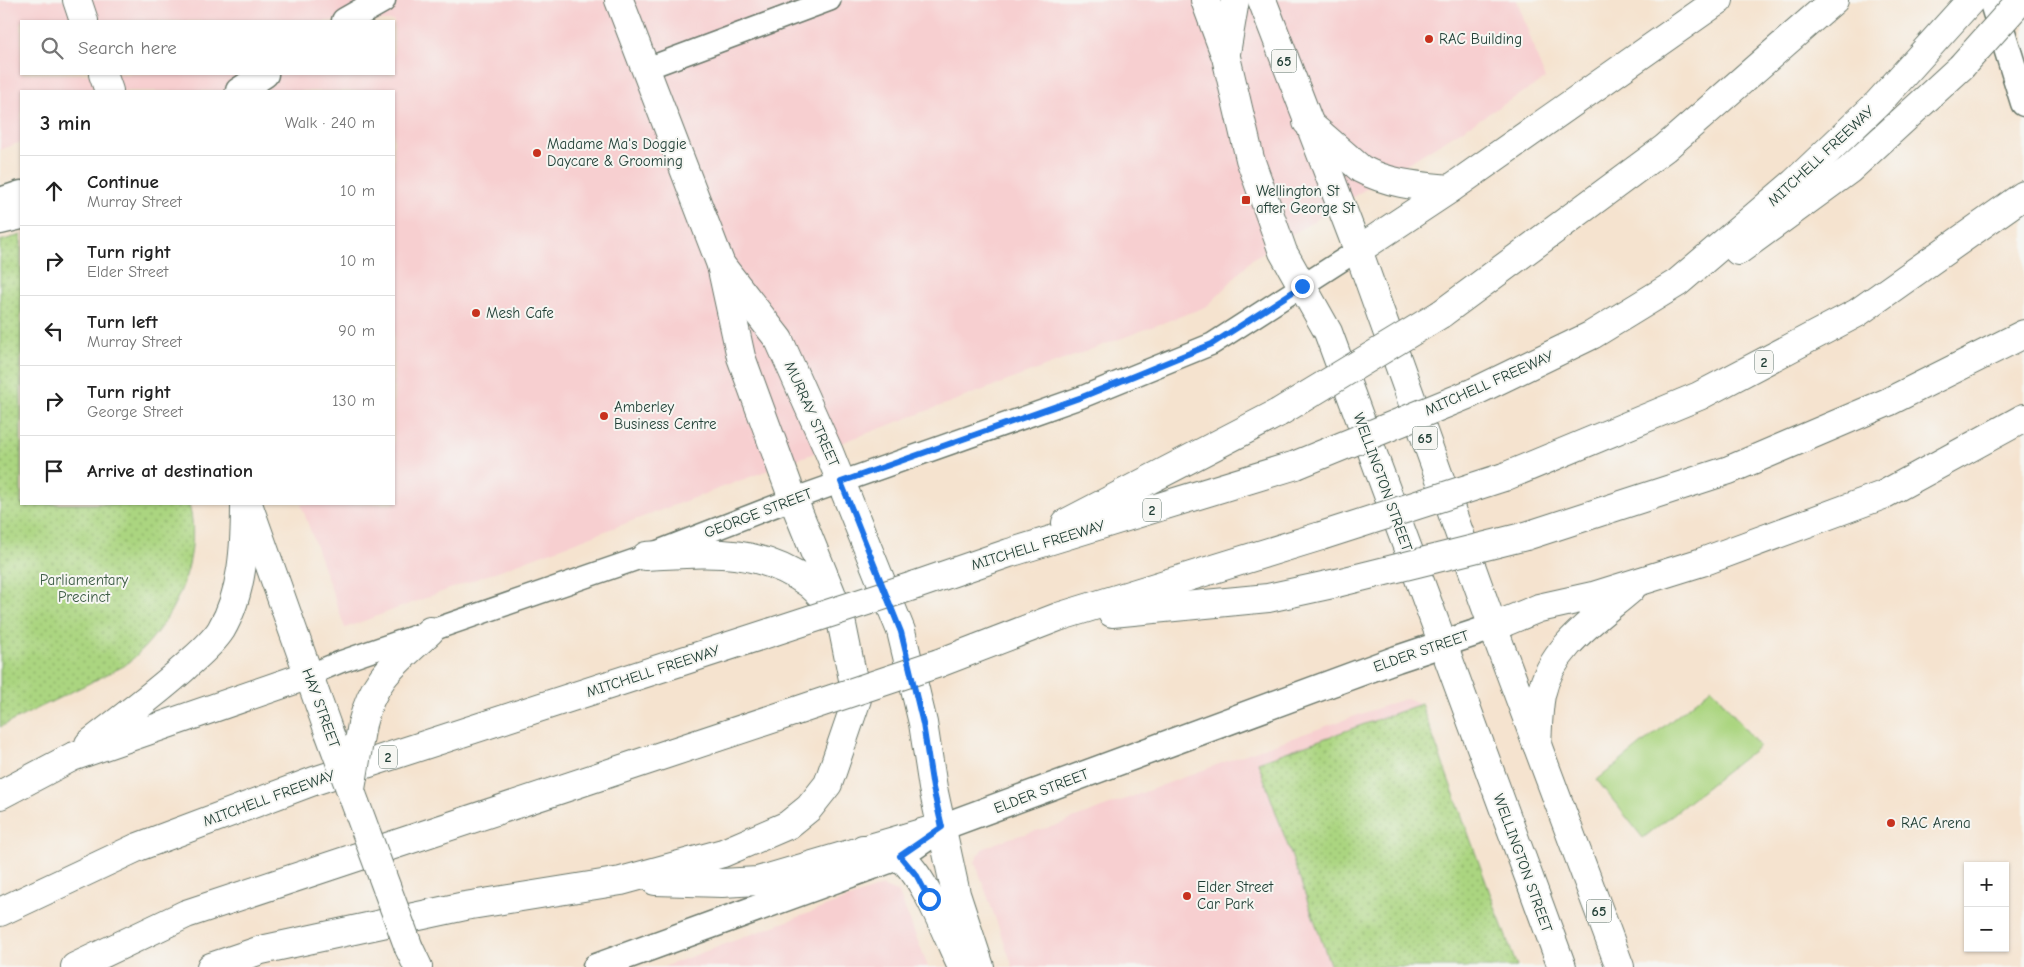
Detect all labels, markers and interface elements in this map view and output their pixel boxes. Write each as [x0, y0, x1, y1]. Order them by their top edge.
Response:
search box [20, 20, 395, 75]
place label: RAC Building [1439, 30, 1522, 48]
marker: RAC Building [1423, 33, 1435, 45]
icon: search [38, 34, 66, 62]
text: Search here [78, 37, 177, 59]
road number: 65 [1272, 49, 1296, 72]
street label: MITCHELL FREEWAY [1764, 102, 1878, 210]
text: 3 min [40, 111, 91, 135]
text: Walk · 240 m [285, 114, 375, 132]
place label: Madame Ma's Doggie Daycare & Grooming [547, 135, 687, 170]
marker: Madame Ma's Doggie Daycare & Grooming [531, 147, 543, 159]
text: Continue [87, 171, 159, 193]
icon: ahead [40, 177, 68, 205]
text: 10 m [340, 182, 375, 200]
place label: Wellington St after George St [1256, 182, 1356, 217]
text: Murray Street [87, 193, 182, 211]
marker: Wellington St after George St [1240, 194, 1252, 206]
text: Turn right [87, 241, 171, 263]
icon: right [40, 247, 68, 275]
text: 10 m [340, 252, 375, 270]
text: Elder Street [87, 263, 168, 281]
route end [1291, 275, 1314, 298]
place label: Mesh Cafe [486, 304, 554, 322]
marker: Mesh Cafe [470, 307, 482, 319]
text: Turn left [87, 311, 158, 333]
icon: left [40, 317, 68, 345]
text: 90 m [338, 322, 375, 340]
text: Murray Street [87, 333, 182, 351]
street label: MITCHELL FREEWAY [1422, 346, 1556, 420]
road number: 2 [1755, 351, 1773, 374]
street label: MURRAY STREET [781, 359, 843, 470]
text: Turn right [87, 381, 171, 403]
icon: right [40, 387, 68, 415]
text: 130 m [332, 392, 375, 410]
place label: Amberley Business Centre [614, 398, 717, 433]
text: George Street [87, 403, 183, 421]
marker: Amberley Business Centre [598, 410, 610, 422]
street label: WELLINGTON STREET [1350, 410, 1416, 554]
road number: 65 [1412, 426, 1438, 449]
icon: arrive [40, 457, 68, 485]
text: Arrive at destination [87, 460, 253, 482]
street label: GEORGE STREET [702, 484, 815, 542]
road number: 2 [1143, 498, 1161, 522]
street label: MITCHELL FREEWAY [969, 516, 1107, 574]
park label: Parliamentary Precinct [40, 571, 128, 606]
street label: ELDER STREET [1371, 626, 1471, 676]
street label: MITCHELL FREEWAY [584, 641, 722, 701]
street label: HAY STREET [298, 666, 344, 750]
road number: 2 [379, 746, 397, 769]
street label: ELDER STREET [991, 765, 1091, 817]
street label: MITCHELL FREEWAY [201, 766, 338, 830]
street label: WELLINGTON STREET [1490, 791, 1556, 935]
place label: RAC Arena [1901, 814, 1971, 832]
marker: RAC Arena [1885, 817, 1897, 829]
map controls [1964, 862, 2009, 952]
button: + [1964, 862, 2009, 907]
place label: Elder Street Car Park [1197, 878, 1274, 913]
route start [918, 888, 941, 911]
marker: Elder Street Car Park [1181, 890, 1193, 902]
road number: 65 [1586, 899, 1612, 922]
button: − [1964, 907, 2009, 952]

